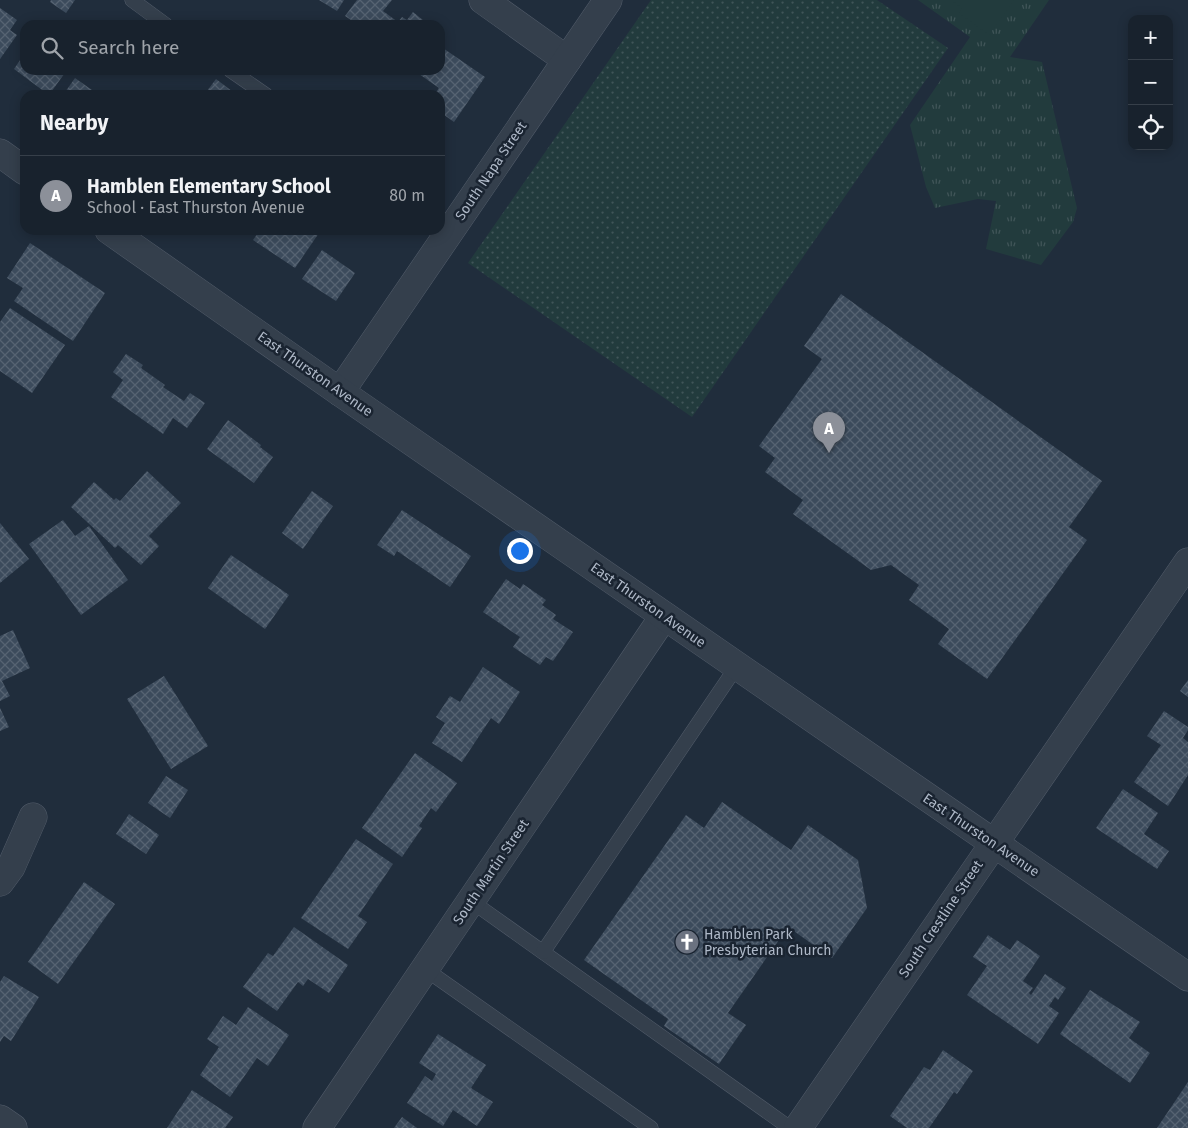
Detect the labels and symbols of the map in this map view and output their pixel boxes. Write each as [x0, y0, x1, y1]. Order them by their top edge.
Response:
street label: South Napa Street [452, 118, 531, 224]
street label: East Thurston Avenue [254, 328, 376, 420]
pin: A [813, 412, 845, 453]
your location [507, 538, 533, 564]
street label: East Thurston Avenue [587, 559, 709, 651]
street label: East Thurston Avenue [920, 790, 1042, 880]
street label: South Martin Street [449, 815, 533, 928]
street label: South Crestline Street [895, 856, 987, 981]
place label: Hamblen Park Presbyterian Church [704, 926, 831, 959]
church icon: Hamblen Park Presbyterian Church [674, 929, 700, 955]

